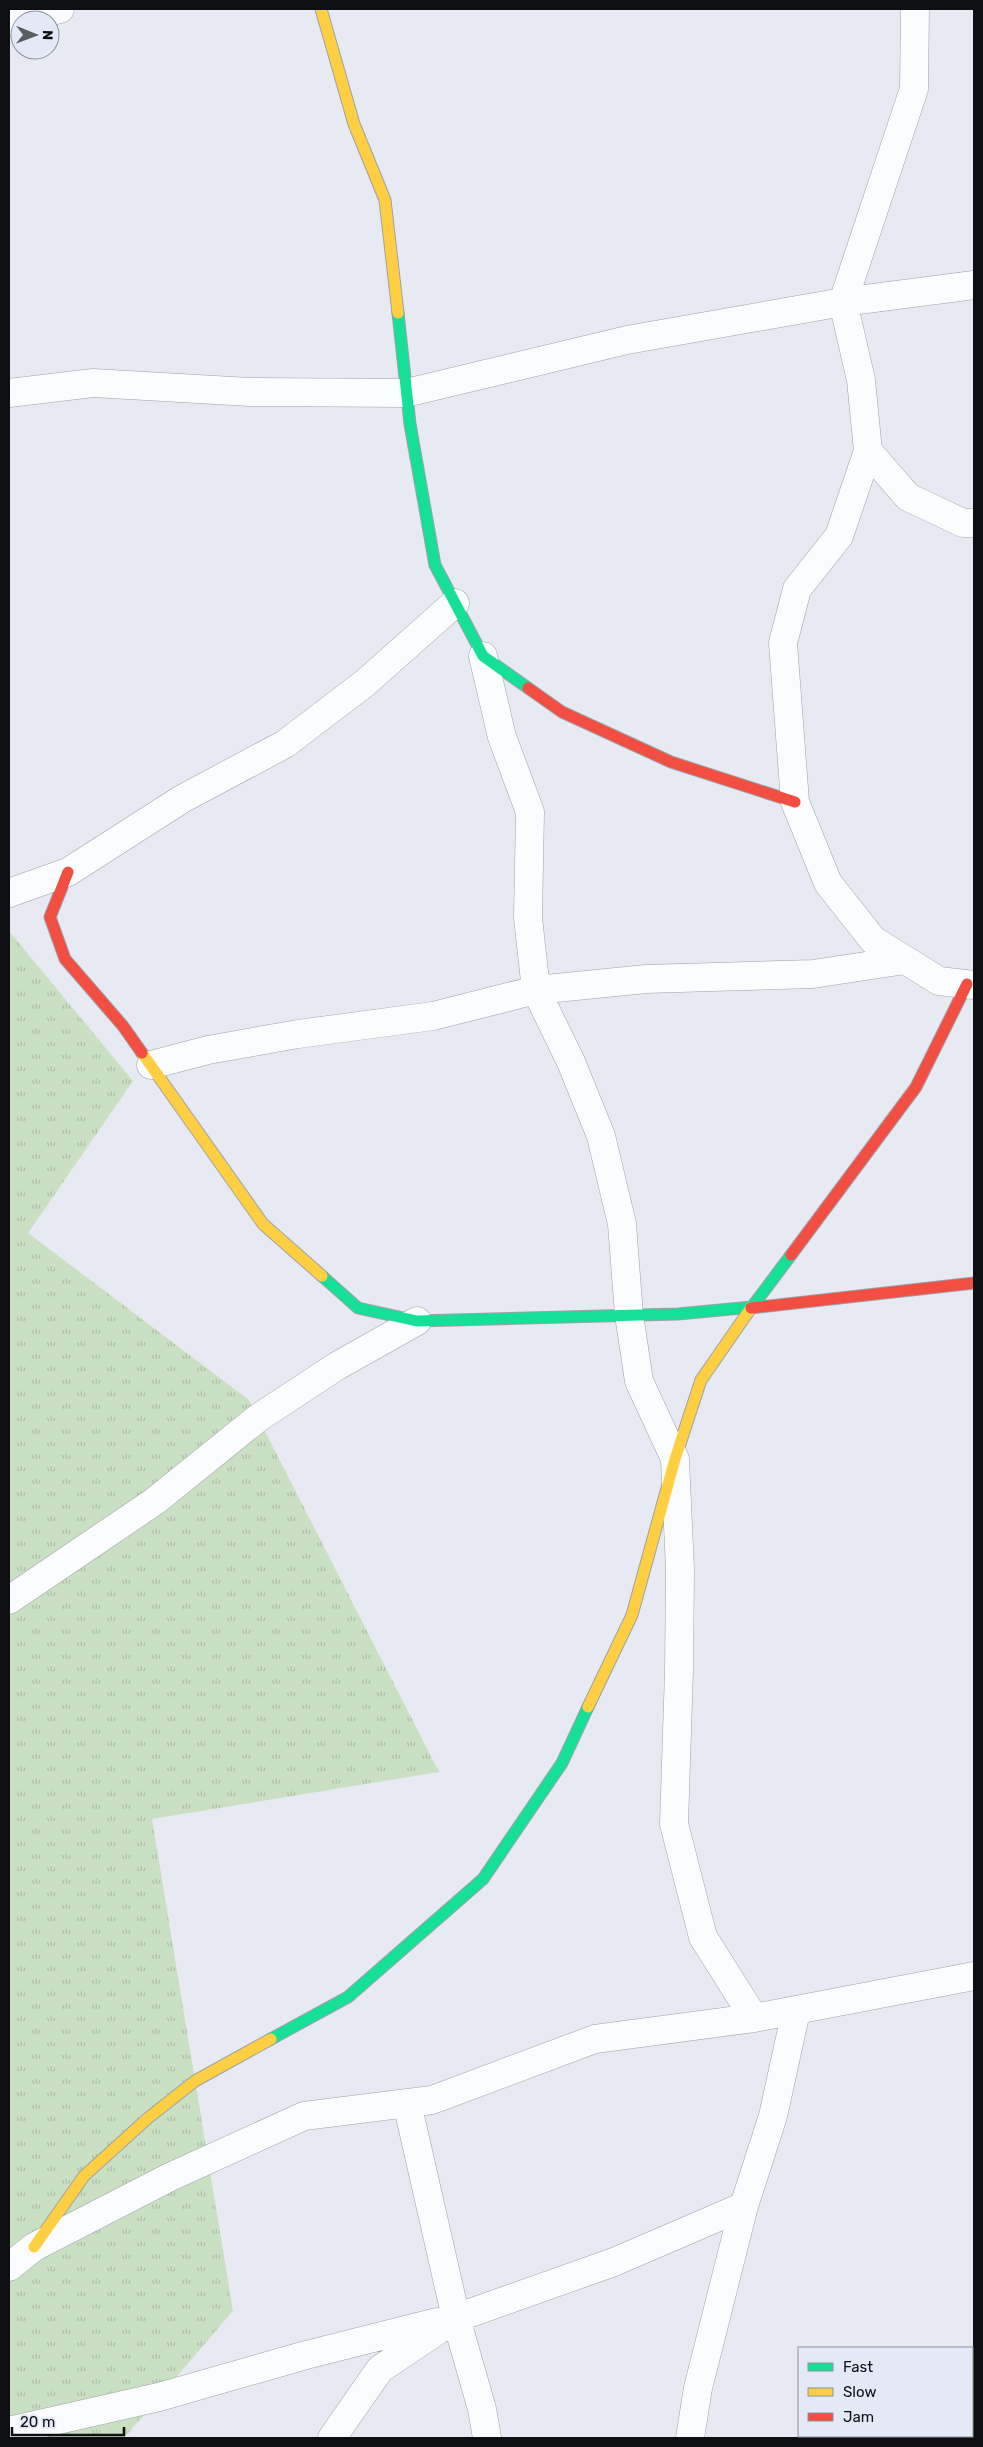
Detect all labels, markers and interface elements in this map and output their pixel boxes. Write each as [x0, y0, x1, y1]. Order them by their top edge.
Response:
north arrow [10, 10, 60, 60]
text: N [39, 30, 56, 40]
legend [798, 2347, 973, 2437]
text: Fast [843, 2358, 873, 2376]
text: Slow [843, 2383, 876, 2401]
scale bar [12, 2404, 125, 2436]
text: Jam [843, 2408, 874, 2426]
text: 20 m [20, 2413, 55, 2431]

